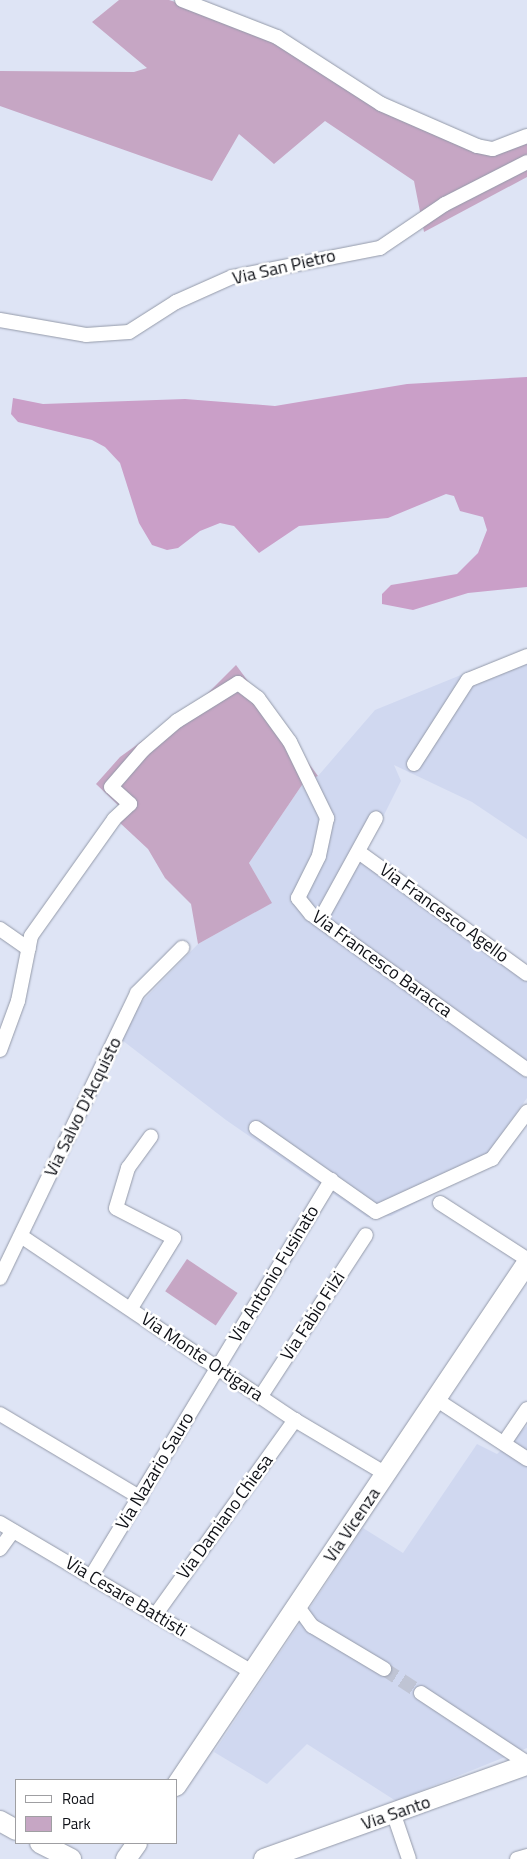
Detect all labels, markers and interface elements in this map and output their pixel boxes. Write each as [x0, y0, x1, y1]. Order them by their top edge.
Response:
street label: Via San Pietro [230, 245, 338, 289]
street label: Via Francesco Agello [375, 859, 513, 967]
street label: Via Francesco Baracca [308, 906, 456, 1022]
street label: Via Salvo D'Acquisto [40, 1034, 126, 1180]
street label: Via Antonio Fusinato [225, 1202, 323, 1346]
street label: Via Fabio Filzi [276, 1267, 350, 1365]
street label: Via Monte Ortigara [137, 1308, 267, 1406]
street label: Via Nazario Sauro [111, 1408, 199, 1534]
street label: Via Damiano Chiesa [172, 1450, 278, 1584]
street label: Via Vicenza [319, 1484, 385, 1566]
street label: Via Cesare Battisti [61, 1552, 191, 1642]
legend [15, 1779, 178, 1844]
text: Road [62, 1787, 94, 1810]
street label: Via Santo [359, 1791, 433, 1835]
text: Park [62, 1812, 91, 1835]

